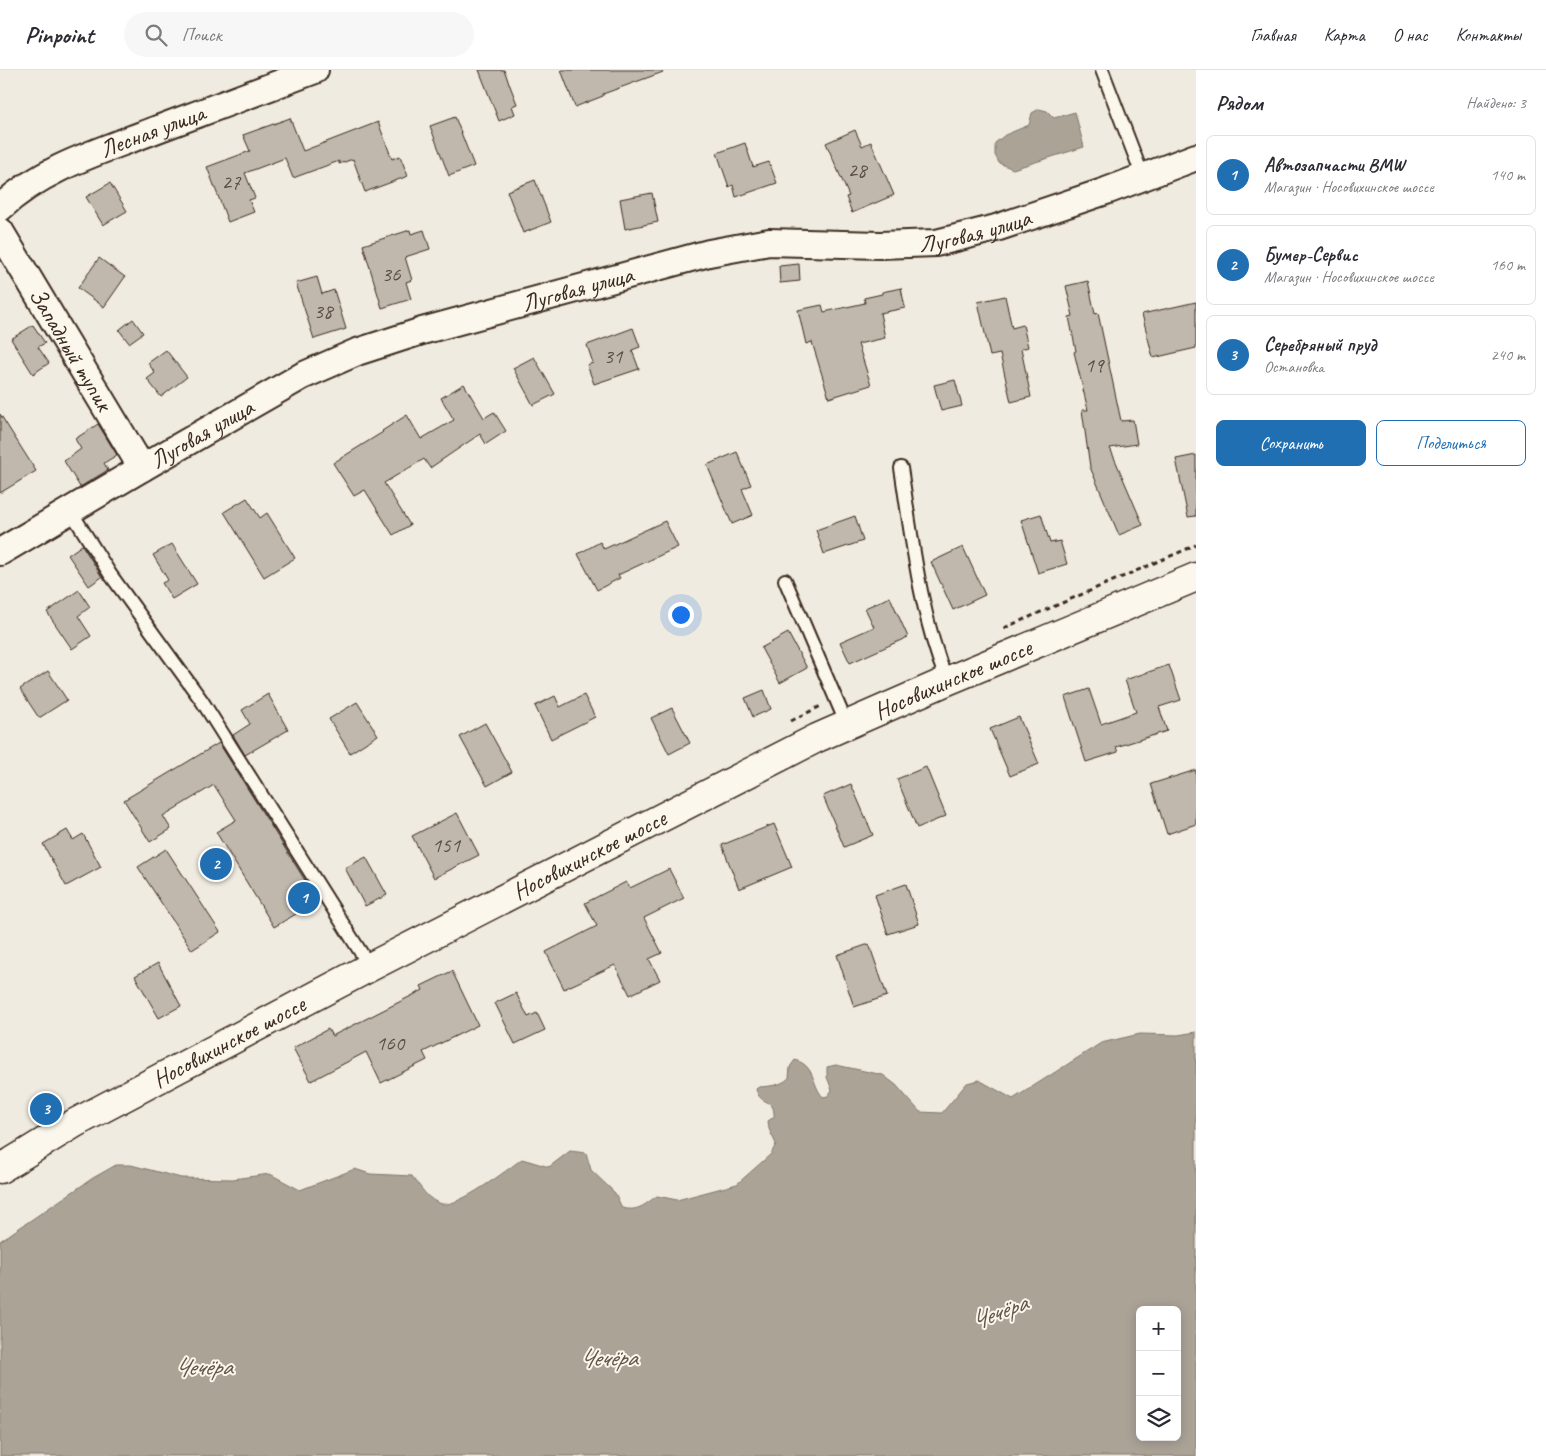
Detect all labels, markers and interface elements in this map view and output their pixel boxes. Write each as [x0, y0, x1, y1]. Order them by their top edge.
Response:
search box [124, 12, 474, 57]
text: Pinpoint [25, 20, 94, 50]
icon: search [142, 21, 170, 49]
text: Поиск [182, 23, 222, 47]
text: Главная [1251, 24, 1296, 46]
text: Карта [1324, 24, 1365, 46]
text: О нас [1393, 24, 1428, 46]
text: Контакты [1456, 24, 1521, 46]
text: Рядом [1216, 90, 1263, 116]
text: Найдено: 3 [1466, 93, 1526, 113]
street label: Лесная улица [96, 97, 211, 164]
text: Автозапчасти BMW [1264, 153, 1405, 177]
house number: 28 [848, 157, 869, 183]
text: 1 [1229, 165, 1237, 185]
text: 140 m [1491, 165, 1525, 185]
house number: 27 [222, 169, 242, 195]
text: Магазин · Носовихинское шоссе [1264, 177, 1434, 197]
street label: Луговая улица [919, 202, 1036, 259]
text: Бумер-Сервис [1264, 243, 1358, 267]
text: 2 [1229, 255, 1237, 275]
text: 160 m [1491, 255, 1525, 275]
street label: Луговая улица [518, 259, 638, 318]
house number: 36 [382, 261, 401, 287]
text: Магазин · Носовихинское шоссе [1264, 267, 1434, 287]
street label: Западный тупик [22, 282, 121, 418]
house number: 38 [314, 298, 335, 324]
text: Серебряный пруд [1264, 333, 1376, 357]
house number: 31 [604, 343, 624, 369]
text: 3 [1229, 345, 1237, 365]
text: 240 m [1491, 345, 1525, 365]
house number: 19 [1085, 352, 1105, 378]
text: Остановка [1264, 357, 1324, 377]
street label: Луговая улица [145, 391, 260, 475]
button: Сохранить [1216, 420, 1366, 466]
button: Поделиться [1376, 420, 1526, 466]
your location [668, 602, 694, 628]
street label: Носовихинское шоссе [869, 631, 1038, 726]
street label: Носовихинское шоссе [507, 802, 673, 906]
house number: 151 [432, 832, 462, 858]
pin: 2 [200, 845, 232, 883]
pin: 1 [288, 879, 320, 917]
street label: Носовихинское шоссе [147, 988, 312, 1094]
house number: 160 [376, 1030, 406, 1056]
pin: 3 [30, 1090, 62, 1128]
water label: Чечёра [966, 1286, 1034, 1337]
map controls [1136, 1306, 1181, 1441]
button: + [1136, 1306, 1181, 1351]
water label: Чечёра [579, 1341, 639, 1375]
water label: Чечёра [174, 1350, 234, 1384]
button: − [1136, 1351, 1181, 1396]
button: layers [1136, 1396, 1181, 1441]

